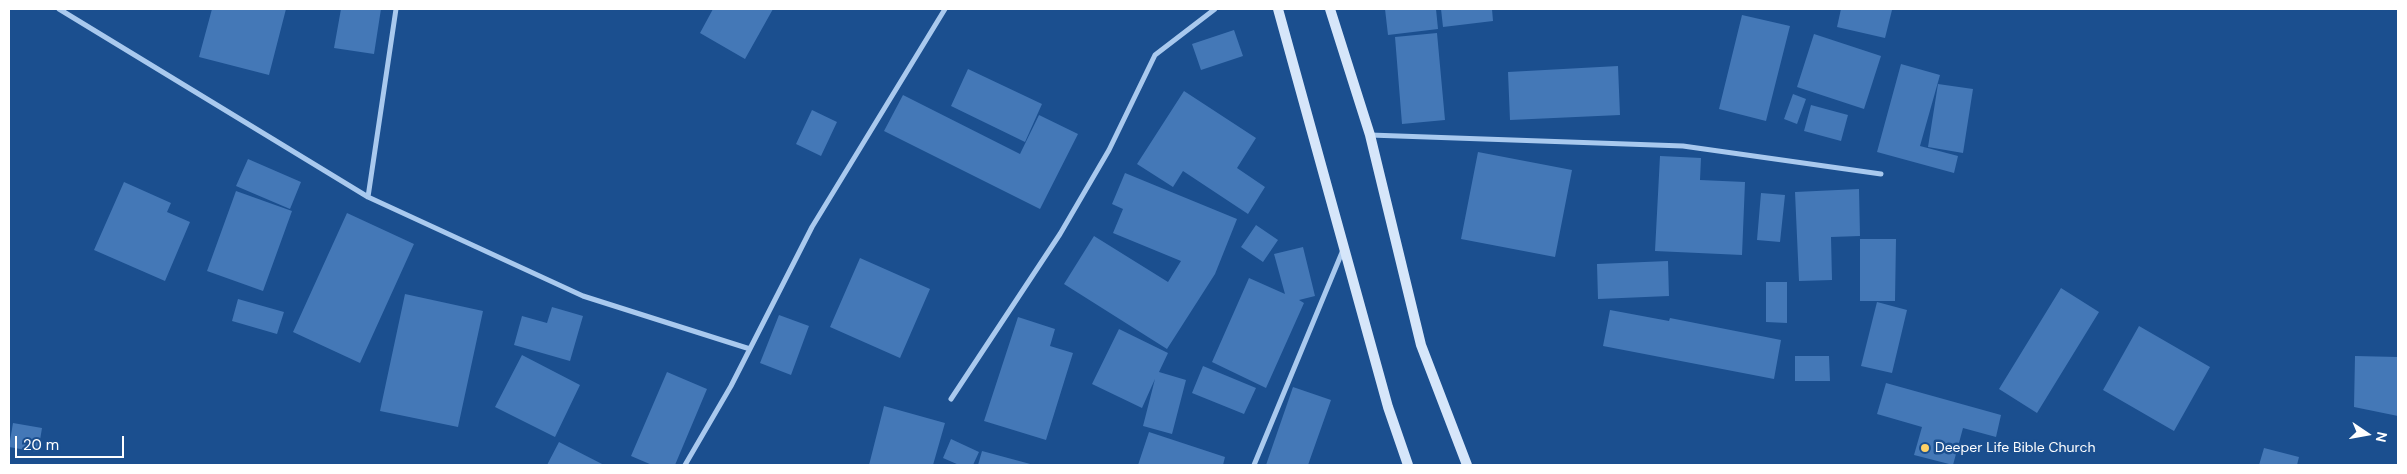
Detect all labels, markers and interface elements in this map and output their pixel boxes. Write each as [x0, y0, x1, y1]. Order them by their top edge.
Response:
north arrow [2342, 409, 2392, 459]
scale bar [18, 426, 126, 458]
text: N [2372, 430, 2392, 444]
text: 20 m [23, 435, 59, 455]
place label: Deeper Life Bible Church [1935, 440, 2095, 456]
marker: Deeper Life Bible Church [1919, 442, 1931, 454]

